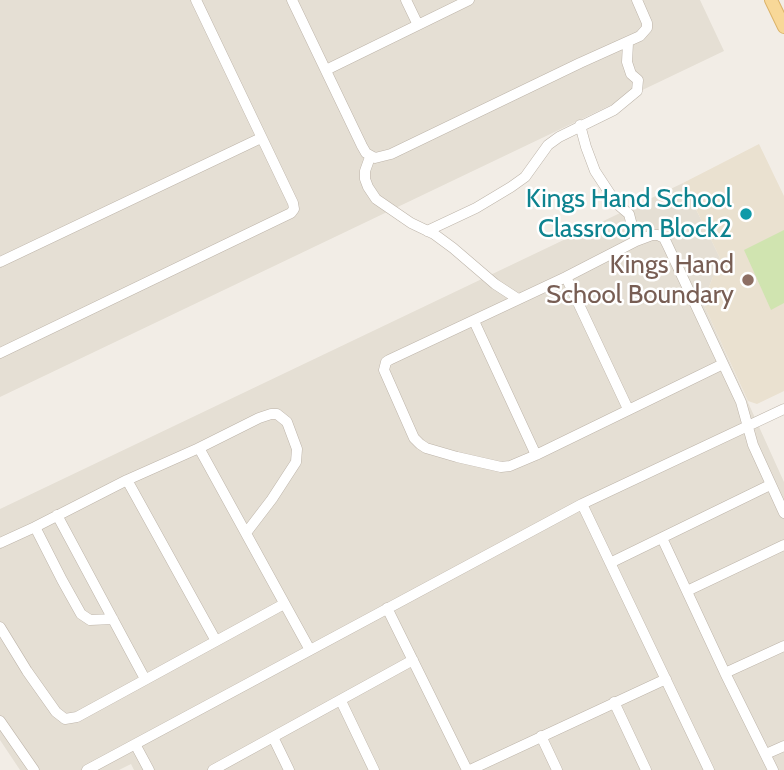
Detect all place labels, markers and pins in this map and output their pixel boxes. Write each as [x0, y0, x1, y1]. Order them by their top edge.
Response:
place label: Kings Hand School Classroom Block2 [526, 183, 732, 244]
marker: Kings Hand School Classroom Block2 [738, 206, 754, 222]
place label: Kings Hand School Boundary [546, 249, 734, 310]
marker: Kings Hand School Boundary [740, 272, 756, 288]

